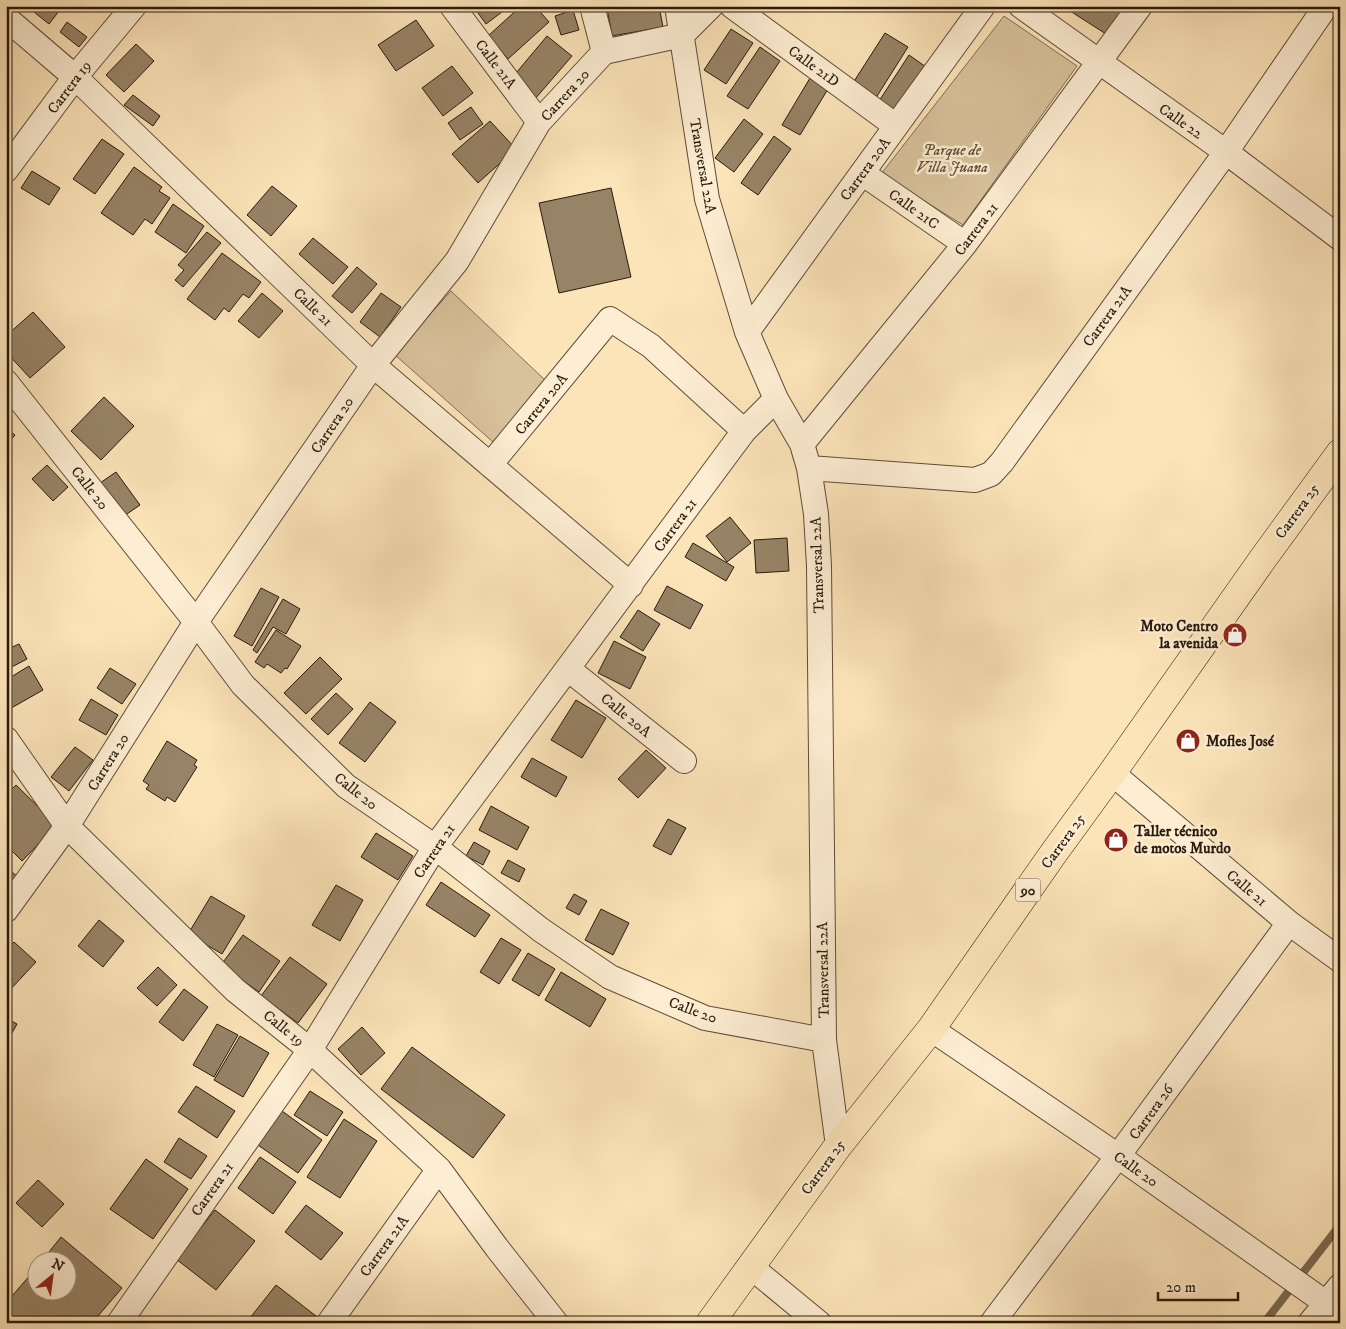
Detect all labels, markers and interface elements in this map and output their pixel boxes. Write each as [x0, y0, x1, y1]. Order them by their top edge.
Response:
street label: Calle 21A [471, 36, 521, 93]
street label: Calle 21D [784, 41, 843, 91]
street label: Carrera 19 [43, 57, 96, 118]
street label: Carrera 20 [537, 65, 594, 126]
street label: Calle 22 [1155, 99, 1207, 144]
street label: Transversal 22A [685, 117, 720, 216]
street label: Carrera 20A [836, 133, 895, 205]
park label: Parque de Villa Juana [916, 141, 988, 177]
street label: Calle 21C [885, 185, 943, 234]
street label: Carrera 21 [950, 199, 1003, 260]
street label: Carrera 21A [1079, 282, 1136, 351]
street label: Calle 21 [289, 284, 336, 331]
street label: Carrera 20A [511, 369, 572, 439]
street label: Carrera 20 [307, 393, 358, 457]
street label: Calle 20 [67, 463, 113, 514]
street label: Carrera 25 [1271, 480, 1324, 543]
street label: Carrera 21 [650, 495, 701, 556]
street label: Transversal 22A [806, 516, 829, 613]
place label: Moto Centro la avenida [1140, 617, 1219, 653]
shop icon: Moto Centro la avenida [1222, 622, 1248, 648]
street label: Calle 20A [596, 689, 655, 742]
shop icon: Mofles José [1175, 728, 1201, 754]
street label: Carrera 20 [83, 730, 134, 795]
place label: Mofles José [1206, 732, 1275, 751]
street label: Calle 20 [330, 768, 381, 814]
street label: Carrera 25 [1037, 810, 1090, 873]
street label: Carrera 21 [409, 820, 460, 882]
place label: Taller técnico de motos Murdo [1133, 822, 1231, 858]
shop icon: Taller técnico de motos Murdo [1103, 827, 1129, 853]
street label: Calle 21 [1222, 866, 1271, 911]
road number: 90 [1016, 878, 1040, 902]
street label: Transversal 22A [813, 921, 834, 1018]
street label: Calle 20 [666, 993, 720, 1028]
street label: Calle 19 [259, 1006, 308, 1051]
street label: Carrera 26 [1125, 1080, 1179, 1144]
street label: Carrera 25 [797, 1136, 850, 1199]
street label: Calle 20 [1110, 1147, 1162, 1192]
street label: Carrera 21 [187, 1159, 238, 1220]
street label: Carrera 21A [356, 1212, 413, 1281]
north arrow [28, 1252, 78, 1302]
text: N [48, 1255, 68, 1276]
scale bar [1158, 1269, 1238, 1301]
text: 20 m [1166, 1278, 1196, 1297]

